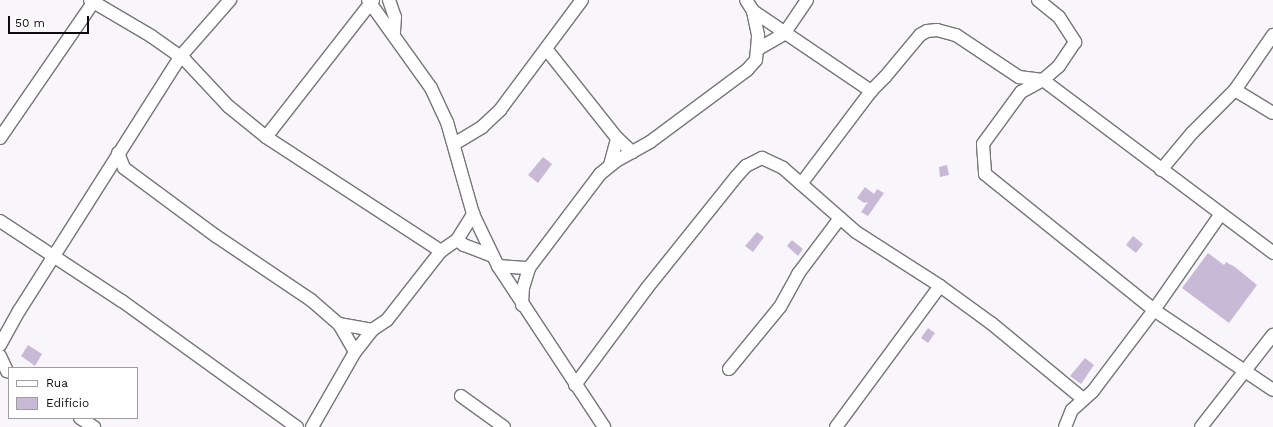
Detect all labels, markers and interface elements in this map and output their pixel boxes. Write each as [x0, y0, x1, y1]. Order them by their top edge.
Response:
scale bar [10, 8, 91, 34]
text: 50 m [15, 16, 45, 30]
legend [8, 367, 138, 419]
text: Rua [46, 376, 68, 390]
text: Edifício [46, 396, 89, 410]

